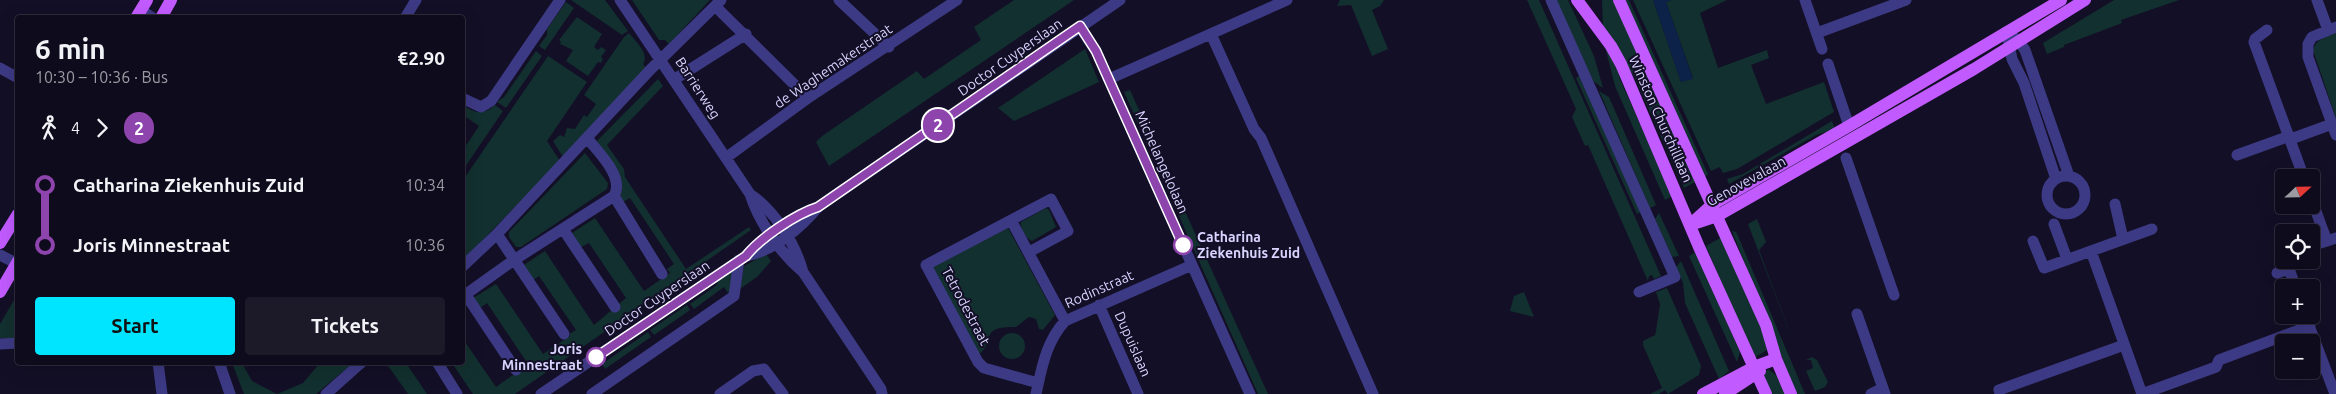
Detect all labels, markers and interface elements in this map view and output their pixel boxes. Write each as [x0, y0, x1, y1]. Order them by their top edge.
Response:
street label: Doctor Cuyperslaan [955, 15, 1065, 99]
street label: de Waghemakerstraat [771, 20, 895, 111]
text: 6 min [35, 33, 106, 64]
text: €2.90 [397, 47, 445, 69]
street label: Winston Churchilllaan [1626, 53, 1696, 185]
street label: Barrierweg [672, 54, 724, 122]
text: 10:30 – 10:36 · Bus [35, 68, 168, 86]
street label: Michelangelolaan [1132, 108, 1192, 216]
line badge: 2 [922, 109, 954, 141]
icon: walk [35, 114, 63, 142]
icon: forward [88, 114, 116, 142]
text: 2 [933, 115, 943, 135]
text: 2 [134, 118, 144, 138]
text: 4 [71, 119, 80, 137]
street label: Genovevalaan [1704, 153, 1788, 209]
north arrow [2275, 169, 2320, 214]
map controls [2275, 169, 2320, 379]
text: Catharina Ziekenhuis Zuid [73, 174, 304, 196]
text: 10:34 [405, 176, 445, 194]
button: locate [2275, 224, 2320, 269]
place label: Catharina Ziekenhuis Zuid [1197, 229, 1300, 261]
text: Joris Minnestraat [73, 234, 230, 256]
marker: Catharina Ziekenhuis Zuid [1173, 235, 1193, 255]
text: 10:36 [405, 236, 445, 254]
street label: Doctor Cuyperslaan [601, 257, 713, 339]
street label: Tetrodestraat [939, 264, 994, 348]
street label: Rodinstraat [1062, 267, 1136, 311]
button: + [2275, 279, 2320, 324]
button: Start [35, 297, 235, 355]
button: Tickets [245, 297, 445, 355]
street label: Dupuislaan [1112, 309, 1154, 379]
button: − [2275, 334, 2320, 379]
place label: Joris Minnestraat [502, 341, 582, 373]
marker: Joris Minnestraat [586, 347, 606, 367]

